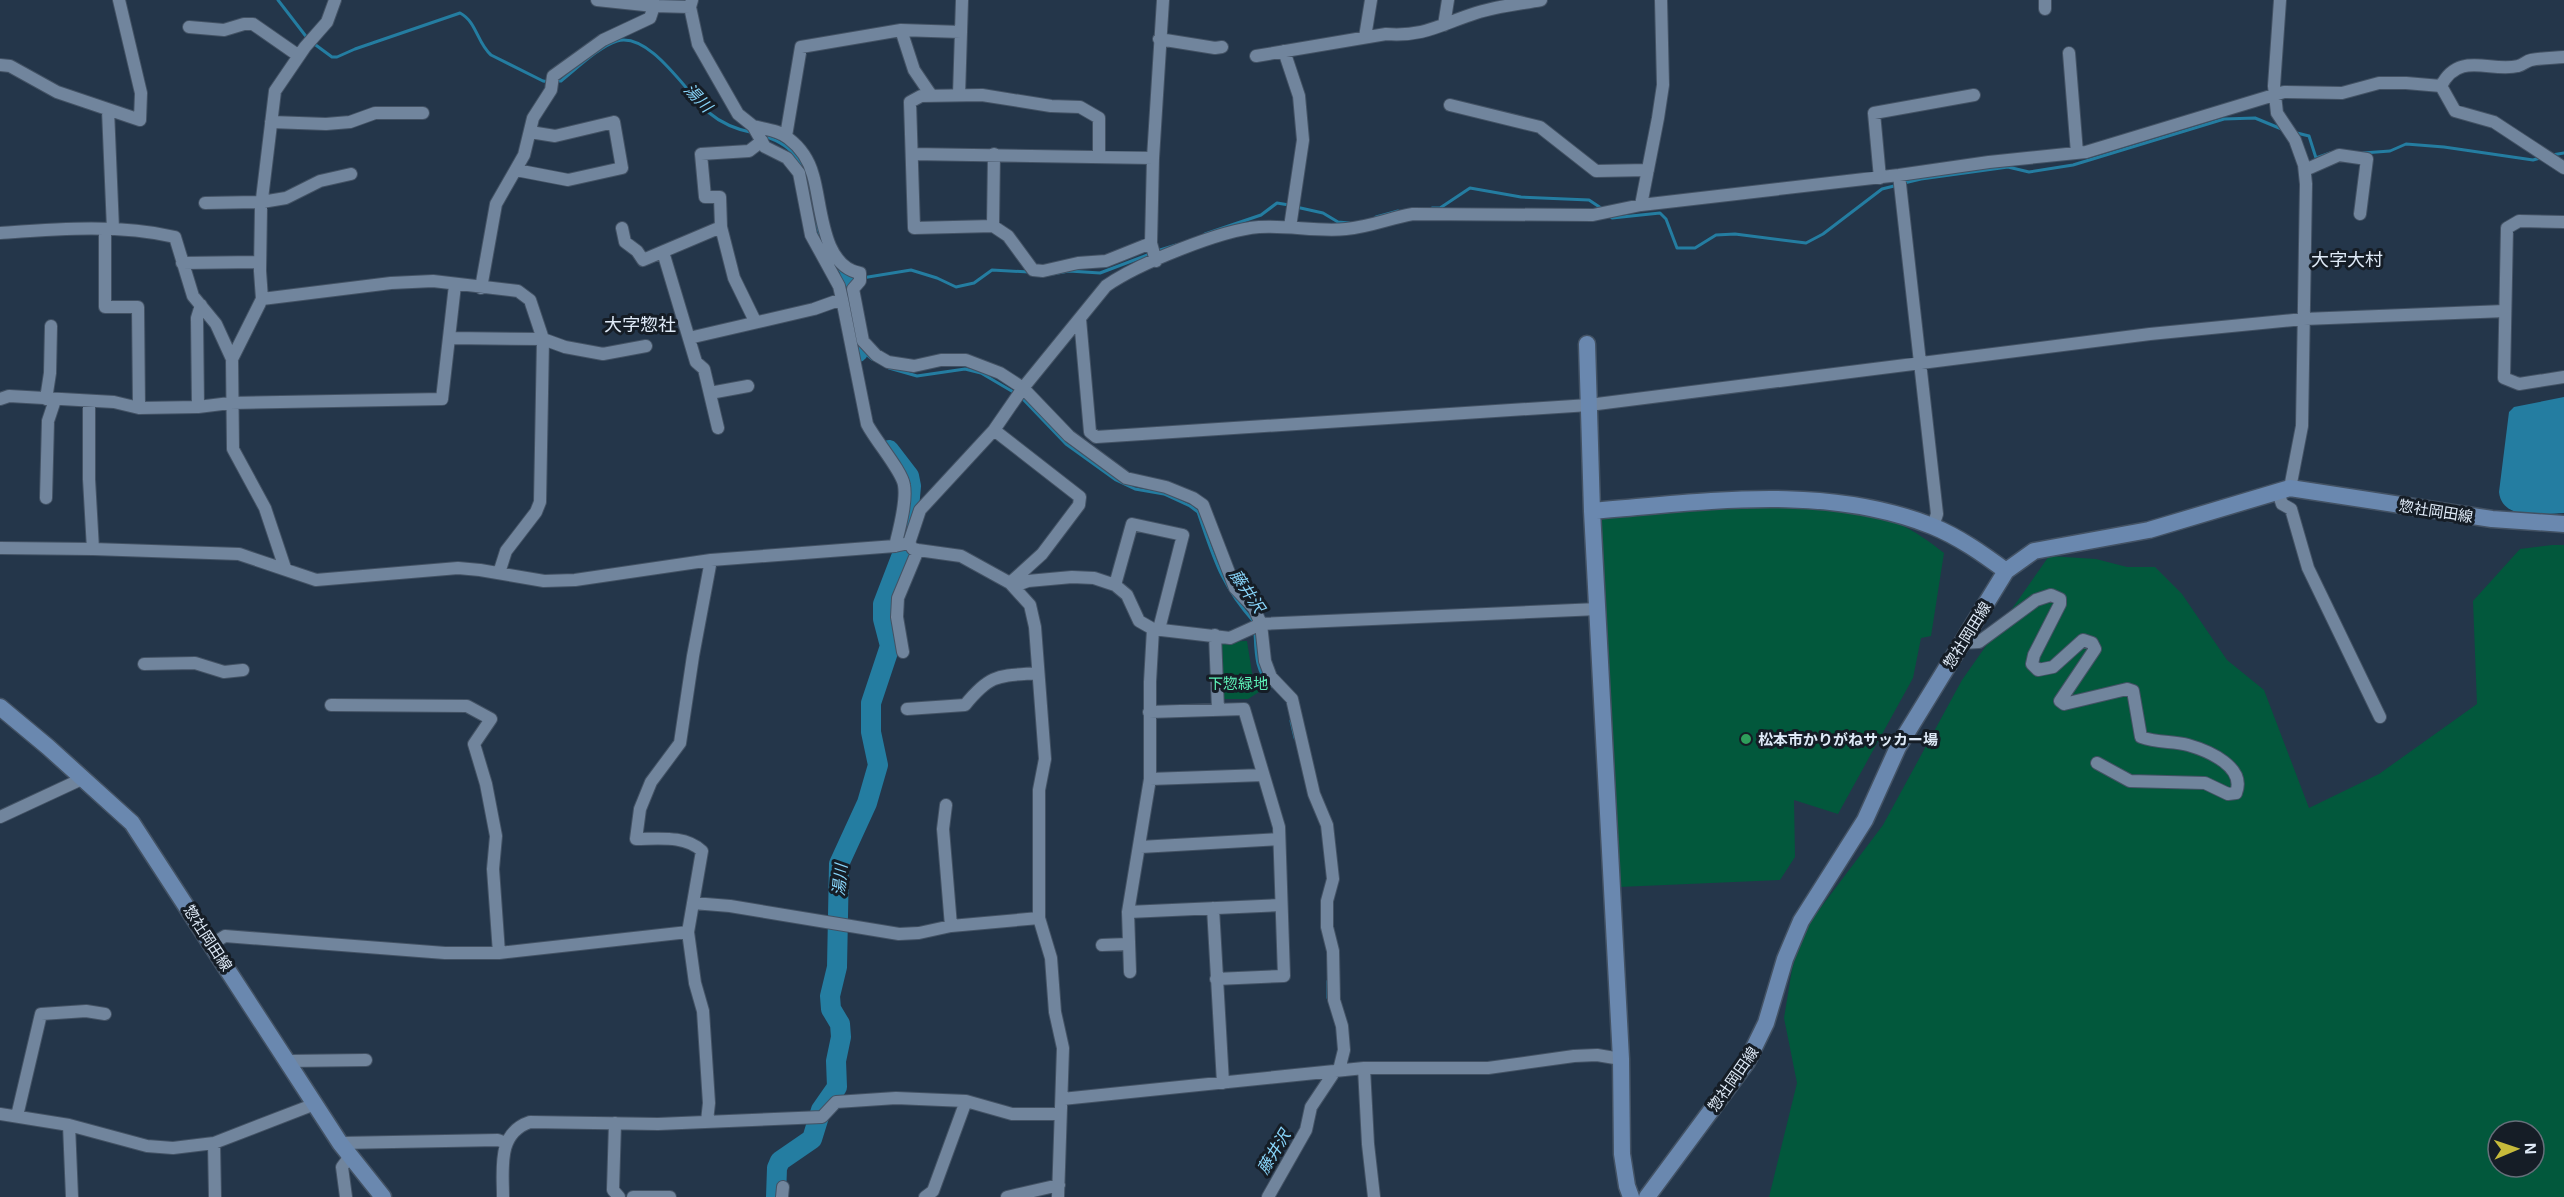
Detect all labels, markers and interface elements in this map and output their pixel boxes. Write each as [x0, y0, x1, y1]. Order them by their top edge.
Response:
water label: 湯川 [681, 81, 717, 117]
district label: 大字大村 [2311, 250, 2383, 270]
district label: 大字惣社 [604, 315, 676, 335]
street label: 惣社岡田線 [2398, 497, 2474, 525]
water label: 藤井沢 [1227, 566, 1269, 617]
street label: 惣社岡田線 [1940, 599, 1994, 671]
park label: 下惣緑地 [1208, 675, 1268, 692]
place label: 松本市かりがねサッカー場 [1758, 731, 1938, 748]
marker: 松本市かりがねサッカー場 [1739, 732, 1753, 746]
water label: 湯川 [830, 861, 850, 897]
street label: 惣社岡田線 [180, 902, 236, 974]
street label: 惣社岡田線 [1705, 1043, 1761, 1115]
north arrow [2486, 1119, 2546, 1179]
water label: 藤井沢 [1254, 1125, 1295, 1177]
text: N [2522, 1142, 2539, 1155]

